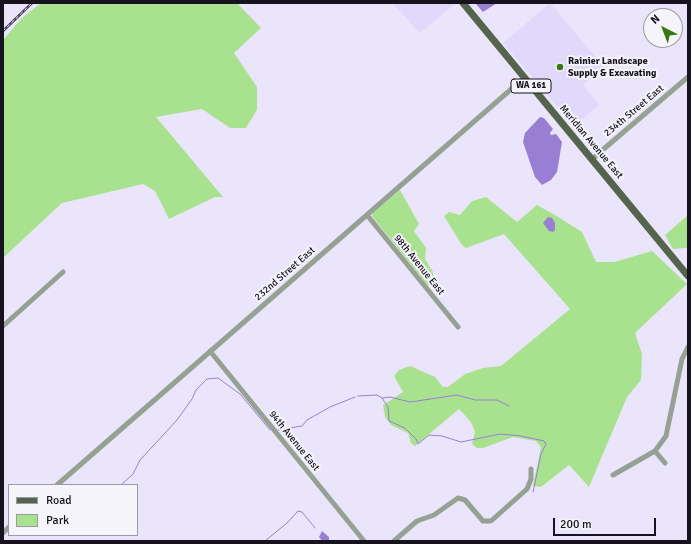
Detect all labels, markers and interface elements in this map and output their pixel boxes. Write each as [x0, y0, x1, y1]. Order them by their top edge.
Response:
north arrow [643, 8, 683, 48]
text: N [648, 12, 662, 27]
place label: Rainier Landscape Supply & Excavating [568, 55, 656, 78]
marker: Rainier Landscape Supply & Excavating [555, 62, 565, 72]
road number: WA 161 [511, 79, 551, 93]
street label: 234th Street East [602, 83, 666, 139]
street label: Meridian Avenue East [557, 103, 625, 181]
street label: 98th Avenue East [391, 232, 447, 298]
street label: 232nd Street East [252, 245, 318, 303]
street label: 94th Avenue East [266, 408, 322, 474]
legend [8, 484, 138, 536]
text: Road [46, 493, 72, 508]
scale bar [555, 510, 658, 536]
text: Park [46, 513, 69, 528]
text: 200 m [560, 517, 592, 532]

